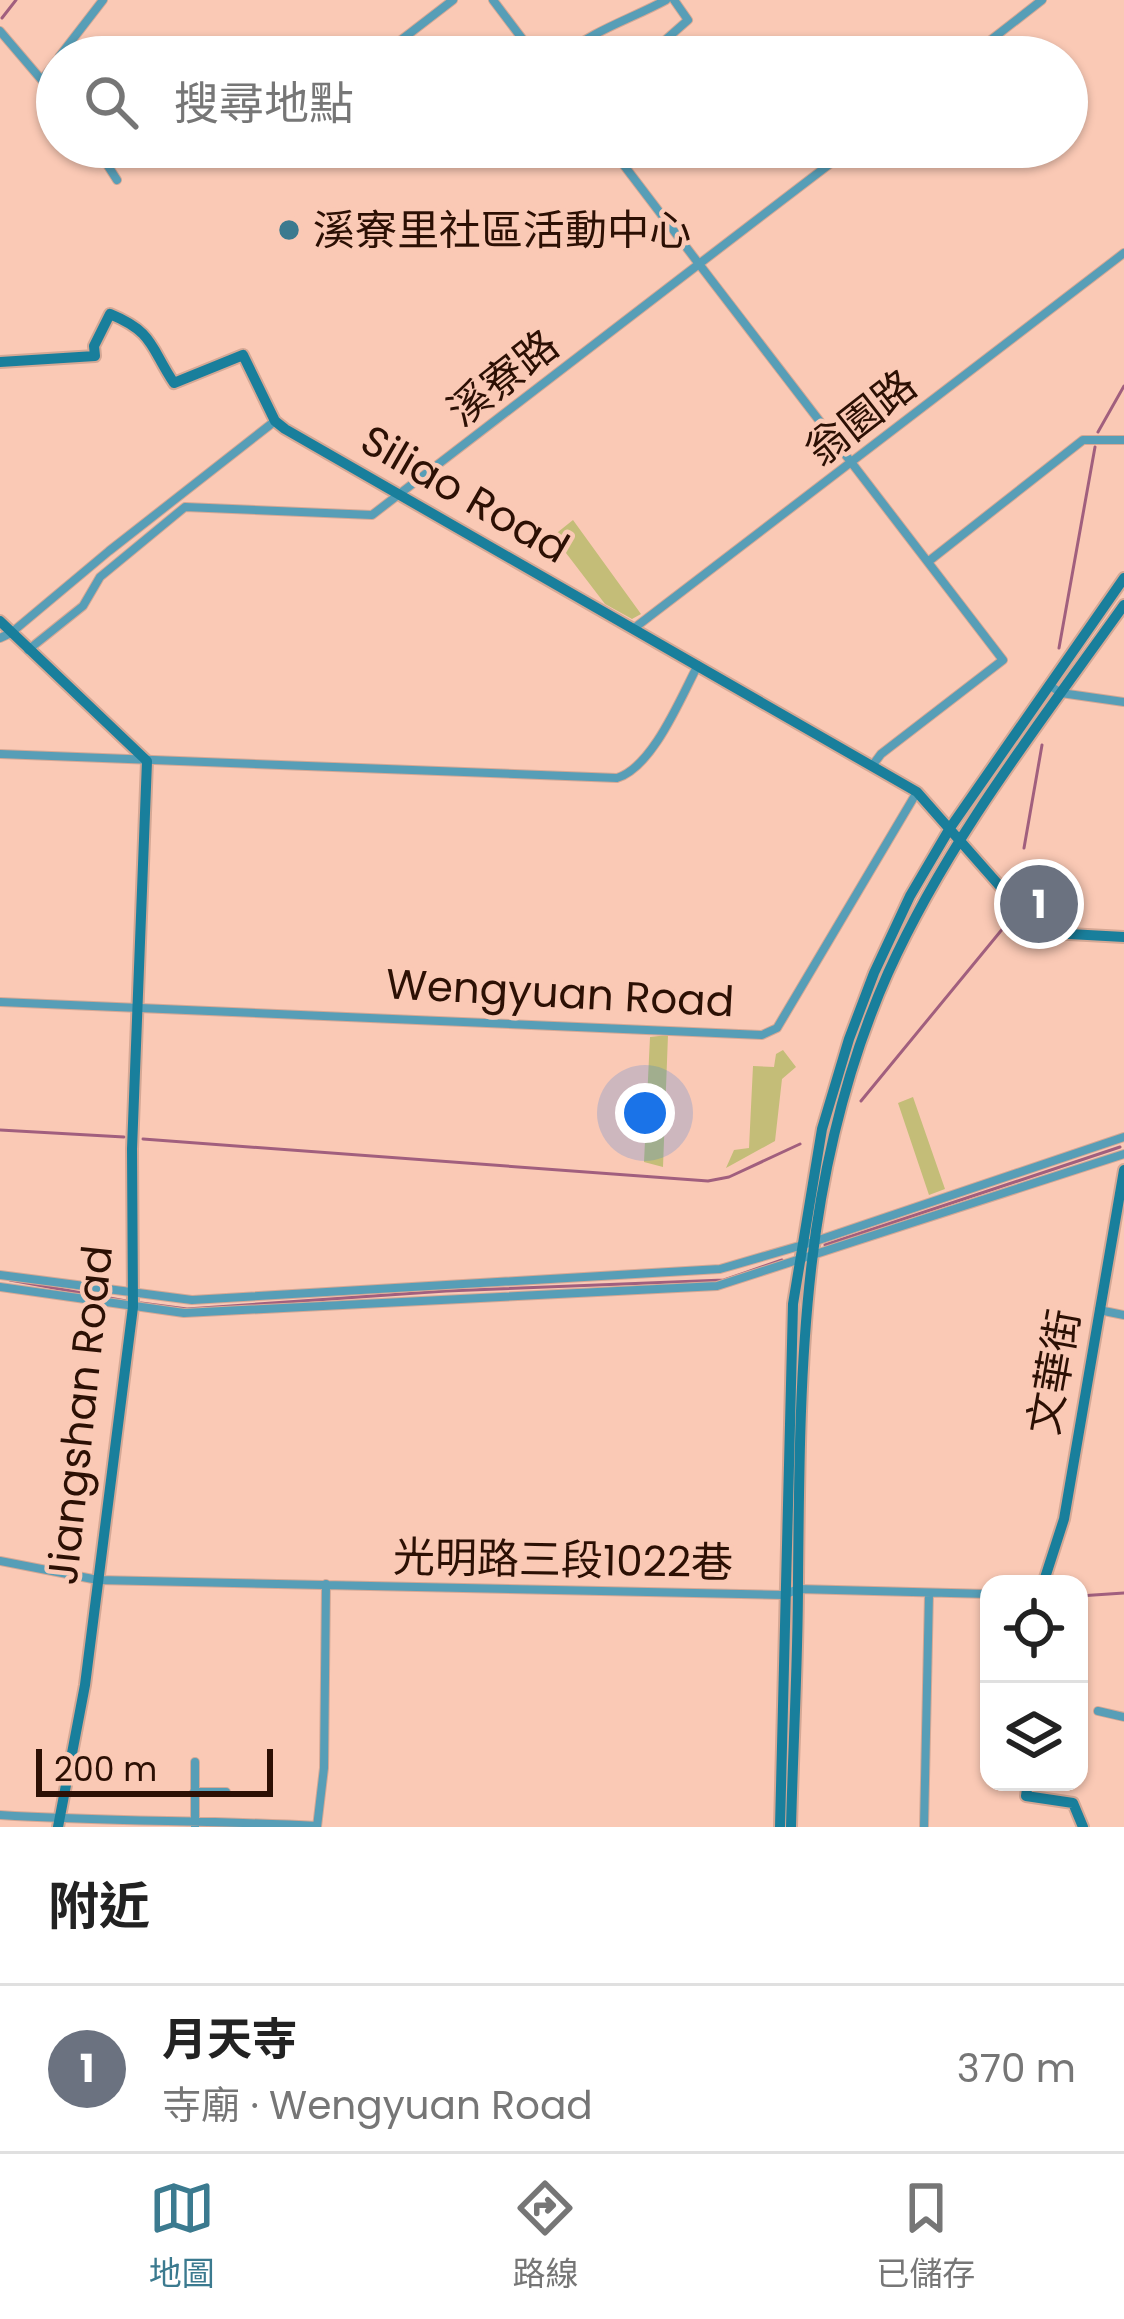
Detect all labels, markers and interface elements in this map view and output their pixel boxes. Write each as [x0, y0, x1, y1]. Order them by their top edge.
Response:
search box [36, 36, 1088, 168]
icon: search [78, 69, 144, 135]
text: 搜尋地點 [174, 72, 354, 135]
place label: 溪寮里社區活動中心 [313, 201, 691, 260]
marker: 溪寮里社區活動中心 [276, 217, 302, 243]
street label: 溪寮路 [435, 316, 571, 440]
street label: 翁園路 [793, 356, 929, 480]
street label: Siliao Road [350, 411, 580, 577]
pin: 1 [1000, 859, 1078, 949]
street label: Wengyuan Road [384, 954, 736, 1032]
your location [615, 1083, 675, 1143]
street label: Jiangshan Road [33, 1242, 127, 1588]
street label: 文華街 [1014, 1305, 1094, 1439]
street label: 光明路三段1022巷 [392, 1528, 734, 1592]
map controls [980, 1575, 1088, 1791]
button: locate [980, 1575, 1088, 1683]
button: layers [980, 1683, 1088, 1791]
scale bar [36, 1743, 273, 1796]
text: 200 m [54, 1746, 157, 1793]
text: 附近 [48, 1870, 150, 1942]
text: 月天寺 [162, 2008, 297, 2071]
text: 1 [80, 2041, 94, 2096]
text: 370 m [957, 2041, 1076, 2096]
text: 寺廟 · Wengyuan Road [162, 2078, 593, 2133]
tab: 地圖 [149, 2175, 215, 2299]
tab: 路線 [512, 2175, 578, 2299]
tab: 已儲存 [876, 2175, 975, 2299]

